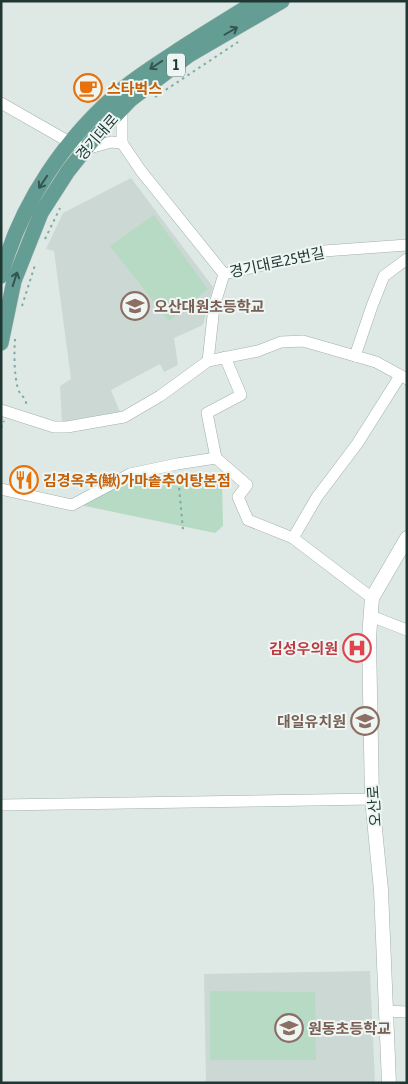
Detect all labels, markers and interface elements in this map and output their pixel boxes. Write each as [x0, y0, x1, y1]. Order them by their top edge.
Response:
one-way arrow [224, 25, 238, 35]
road number: 1 [167, 54, 185, 76]
one-way arrow [150, 60, 164, 70]
cafe icon: 스타벅스 [73, 73, 103, 103]
place label: 스타벅스 [107, 80, 162, 97]
street label: 경기대로 [72, 111, 122, 163]
one-way arrow [37, 175, 47, 189]
street label: 경기대로25번길 [228, 244, 326, 280]
one-way arrow [11, 271, 21, 287]
school or university icon: 오산대원초등학교 [120, 291, 150, 321]
place label: 오산대원초등학교 [154, 298, 265, 315]
restaurant icon: 김경옥추(鰍)가마솥추어탕본점 [9, 465, 39, 495]
place label: 김경옥추(鰍)가마솥추어탕본점 [43, 472, 231, 489]
hospital icon: 김성우의원 [342, 633, 372, 663]
place label: 김성우의원 [269, 640, 338, 657]
school or university icon: 대일유치원 [350, 706, 380, 736]
place label: 대일유치원 [277, 713, 346, 730]
street label: 오산로 [364, 785, 384, 827]
school or university icon: 원동초등학교 [274, 1013, 304, 1043]
place label: 원동초등학교 [308, 1020, 391, 1037]

